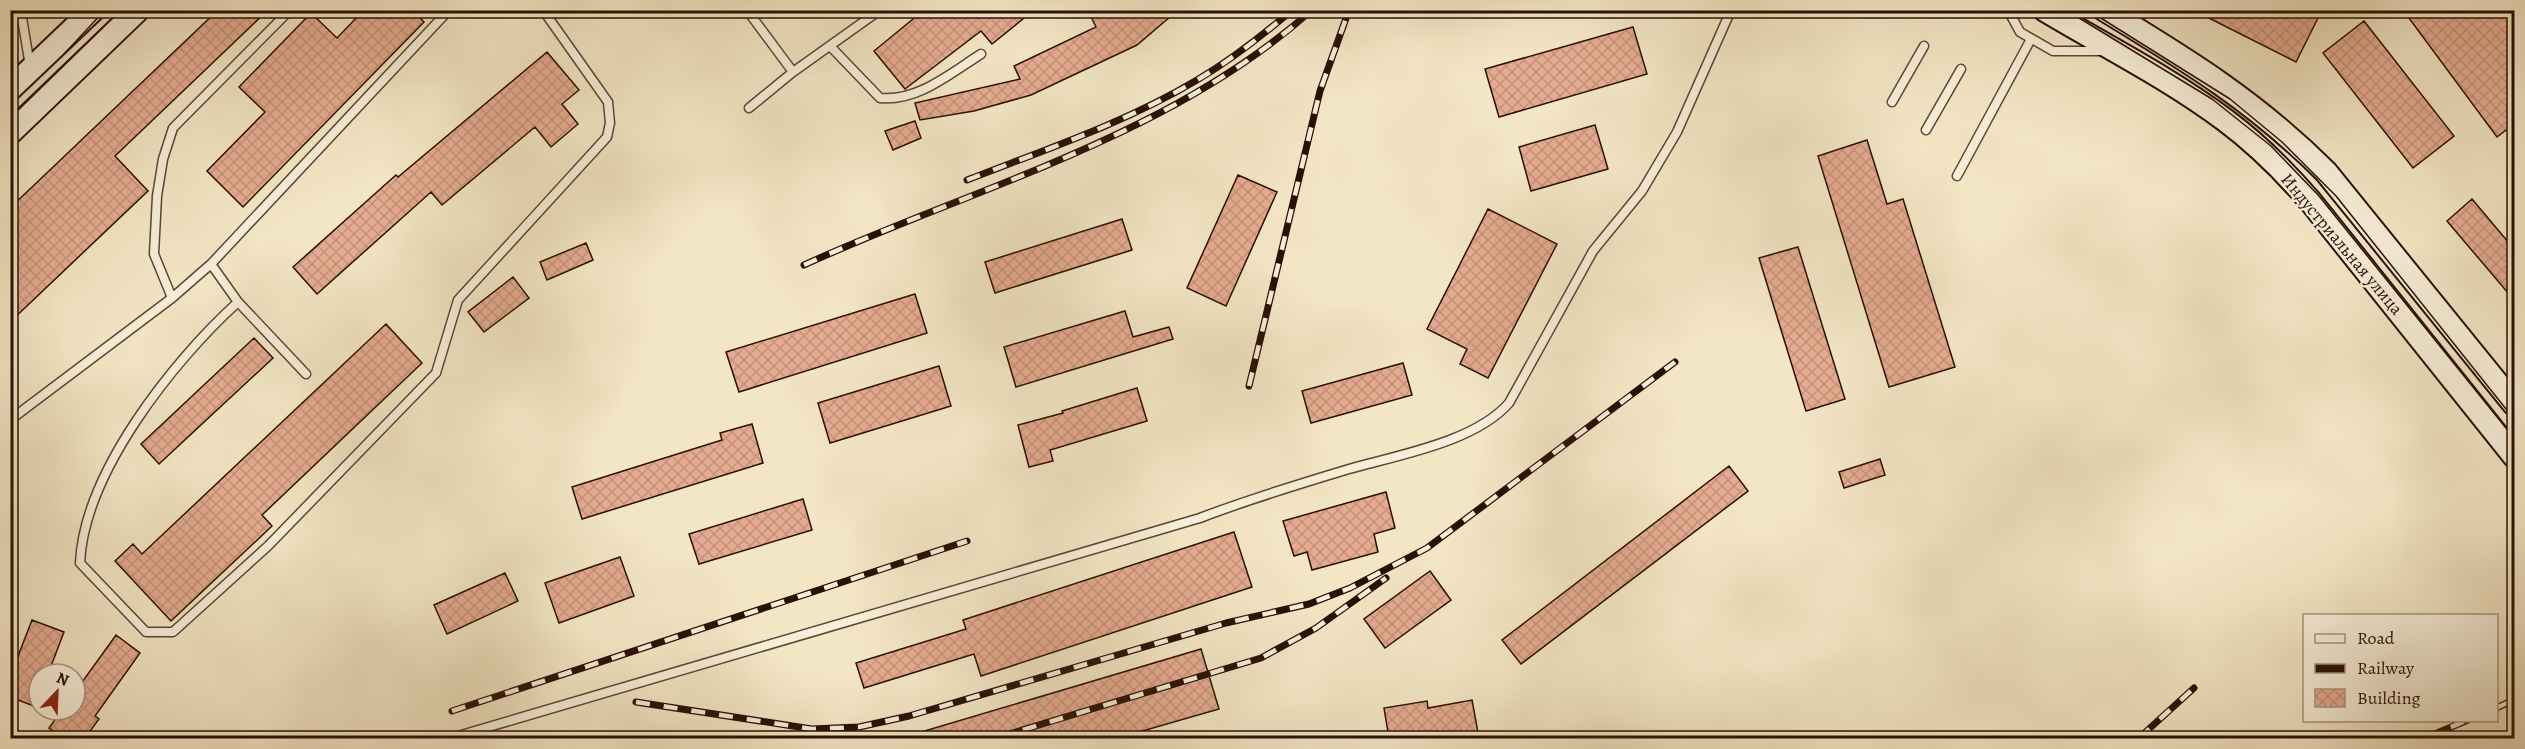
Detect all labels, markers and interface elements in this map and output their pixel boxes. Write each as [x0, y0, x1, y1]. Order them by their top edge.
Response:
street label: Индустриальная улица [2275, 168, 2409, 321]
legend [2303, 614, 2498, 722]
text: Road [2357, 626, 2395, 650]
text: Railway [2357, 656, 2415, 680]
north arrow [27, 662, 87, 722]
text: N [53, 667, 72, 692]
text: Building [2357, 686, 2421, 710]

